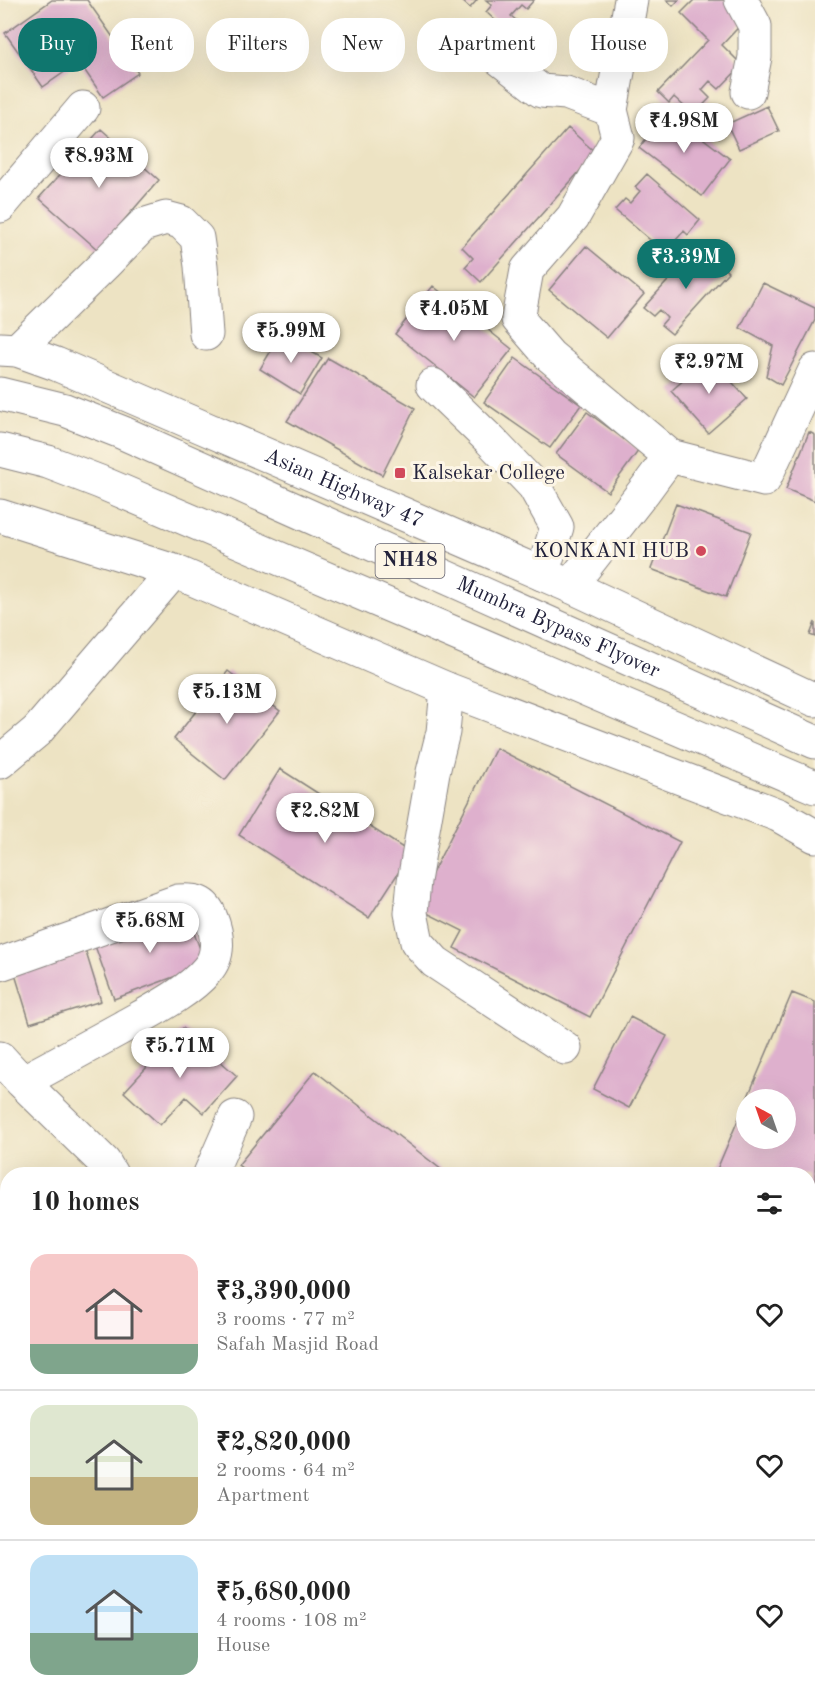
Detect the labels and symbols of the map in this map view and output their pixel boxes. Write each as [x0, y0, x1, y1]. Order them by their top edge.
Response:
pin: ₹4.98M [635, 103, 733, 154]
pin: ₹8.93M [50, 138, 148, 189]
pin: ₹3.39M [637, 239, 735, 290]
pin: ₹4.05M [405, 291, 503, 342]
pin: ₹5.99M [242, 313, 340, 364]
pin: ₹2.97M [660, 344, 758, 395]
street label: Asian Highway 47 [261, 445, 426, 532]
place label: Kalsekar College [412, 463, 565, 484]
marker: Kalsekar College [393, 466, 407, 480]
place label: KONKANI HUB [533, 541, 689, 562]
road number: NH48 [376, 544, 444, 578]
marker: KONKANI HUB [694, 544, 708, 558]
street label: Mumbra Bypass Flyover [453, 573, 663, 682]
pin: ₹5.13M [178, 674, 276, 725]
pin: ₹2.82M [276, 793, 374, 844]
pin: ₹5.68M [101, 903, 199, 954]
pin: ₹5.71M [131, 1028, 229, 1079]
north arrow [736, 1089, 796, 1149]

